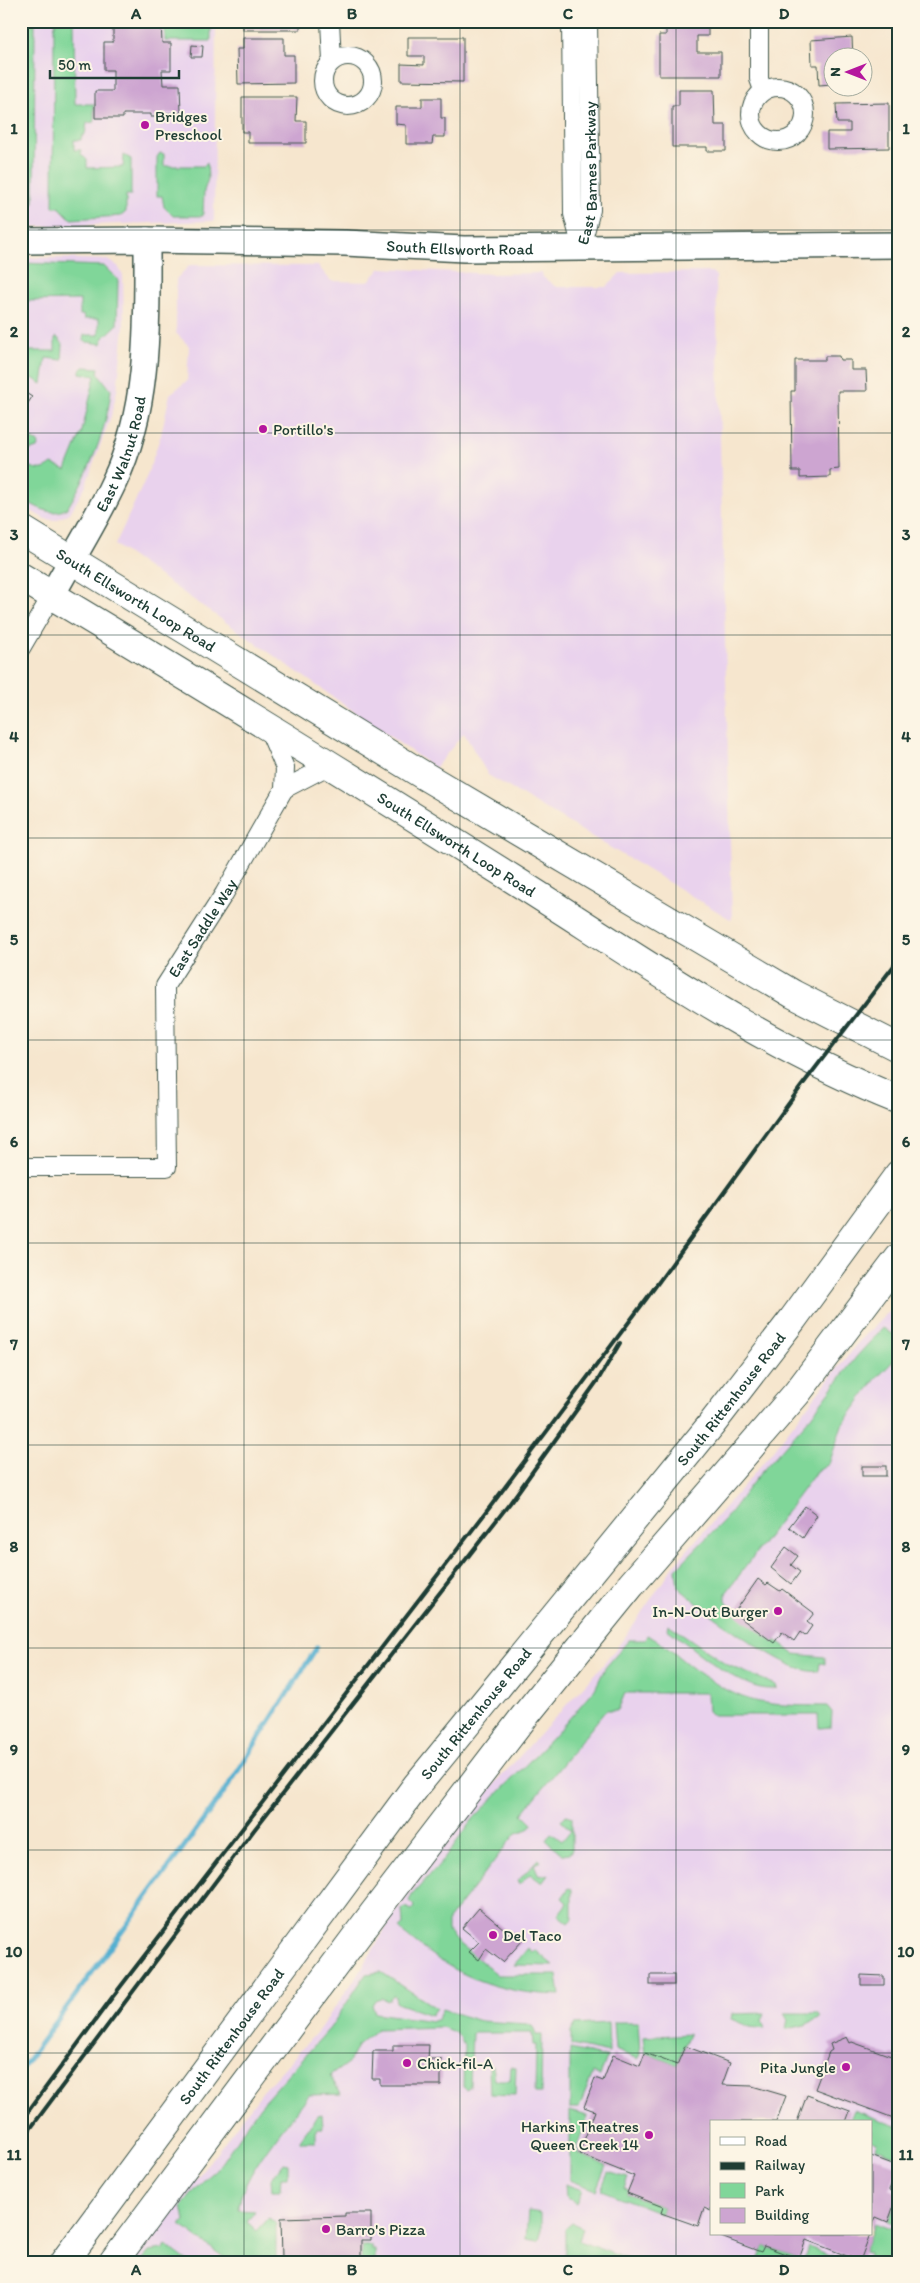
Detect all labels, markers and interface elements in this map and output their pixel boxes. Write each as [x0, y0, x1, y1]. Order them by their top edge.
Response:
text: A [130, 4, 142, 23]
text: B [347, 4, 358, 23]
text: C [563, 4, 574, 23]
text: D [779, 4, 790, 23]
scale bar [50, 48, 179, 80]
north arrow [822, 48, 872, 98]
text: 50 m [58, 56, 91, 74]
text: N [827, 67, 844, 77]
street label: East Barnes Parkway [573, 101, 601, 247]
place label: Bridges Preschool [155, 107, 223, 144]
text: 1 [10, 119, 18, 138]
marker: Bridges Preschool [139, 119, 151, 131]
text: 1 [902, 119, 910, 138]
street label: South Ellsworth Road [386, 236, 534, 259]
text: 2 [10, 322, 19, 341]
text: 2 [902, 322, 911, 341]
street label: East Walnut Road [91, 394, 149, 515]
place label: Portillo's [273, 420, 334, 439]
marker: Portillo's [257, 423, 269, 435]
text: 3 [10, 525, 19, 544]
text: 3 [902, 525, 911, 544]
street label: South Ellsworth Loop Road [53, 543, 220, 656]
text: 4 [9, 727, 19, 746]
text: 4 [901, 727, 911, 746]
street label: South Ellsworth Loop Road [374, 787, 540, 901]
street label: East Saddle Way [164, 875, 241, 981]
text: 5 [10, 930, 19, 949]
text: 5 [902, 930, 911, 949]
text: 6 [10, 1132, 19, 1151]
text: 6 [902, 1132, 911, 1151]
street label: South Rittenhouse Road [672, 1328, 789, 1469]
text: 7 [9, 1335, 18, 1354]
text: 7 [901, 1335, 910, 1354]
text: 8 [10, 1537, 19, 1556]
text: 8 [902, 1537, 911, 1556]
place label: In-N-Out Burger [652, 1602, 768, 1621]
marker: In-N-Out Burger [772, 1605, 784, 1617]
street label: South Rittenhouse Road [416, 1643, 535, 1783]
text: 9 [10, 1740, 18, 1759]
text: 9 [902, 1740, 910, 1759]
place label: Del Taco [503, 1926, 562, 1945]
marker: Del Taco [487, 1929, 499, 1941]
text: 10 [5, 1942, 23, 1961]
text: 10 [897, 1942, 915, 1961]
street label: South Rittenhouse Road [175, 1964, 288, 2108]
place label: Chick-fil-A [417, 2054, 493, 2073]
marker: Chick-fil-A [401, 2057, 413, 2069]
place label: Pita Jungle [760, 2058, 836, 2077]
marker: Pita Jungle [840, 2061, 852, 2073]
place label: Harkins Theatres Queen Creek 14 [521, 2117, 639, 2154]
legend [710, 2120, 872, 2236]
marker: Harkins Theatres Queen Creek 14 [643, 2129, 655, 2141]
text: Road [755, 2132, 788, 2150]
text: 11 [7, 2145, 22, 2164]
text: 11 [899, 2145, 914, 2164]
text: Railway [755, 2156, 805, 2174]
text: Park [755, 2182, 785, 2200]
text: Building [755, 2206, 809, 2224]
place label: Barro's Pizza [336, 2220, 426, 2239]
marker: Barro's Pizza [320, 2223, 332, 2235]
text: A [130, 2260, 142, 2279]
text: B [347, 2260, 358, 2279]
text: C [563, 2260, 574, 2279]
text: D [779, 2260, 790, 2279]

